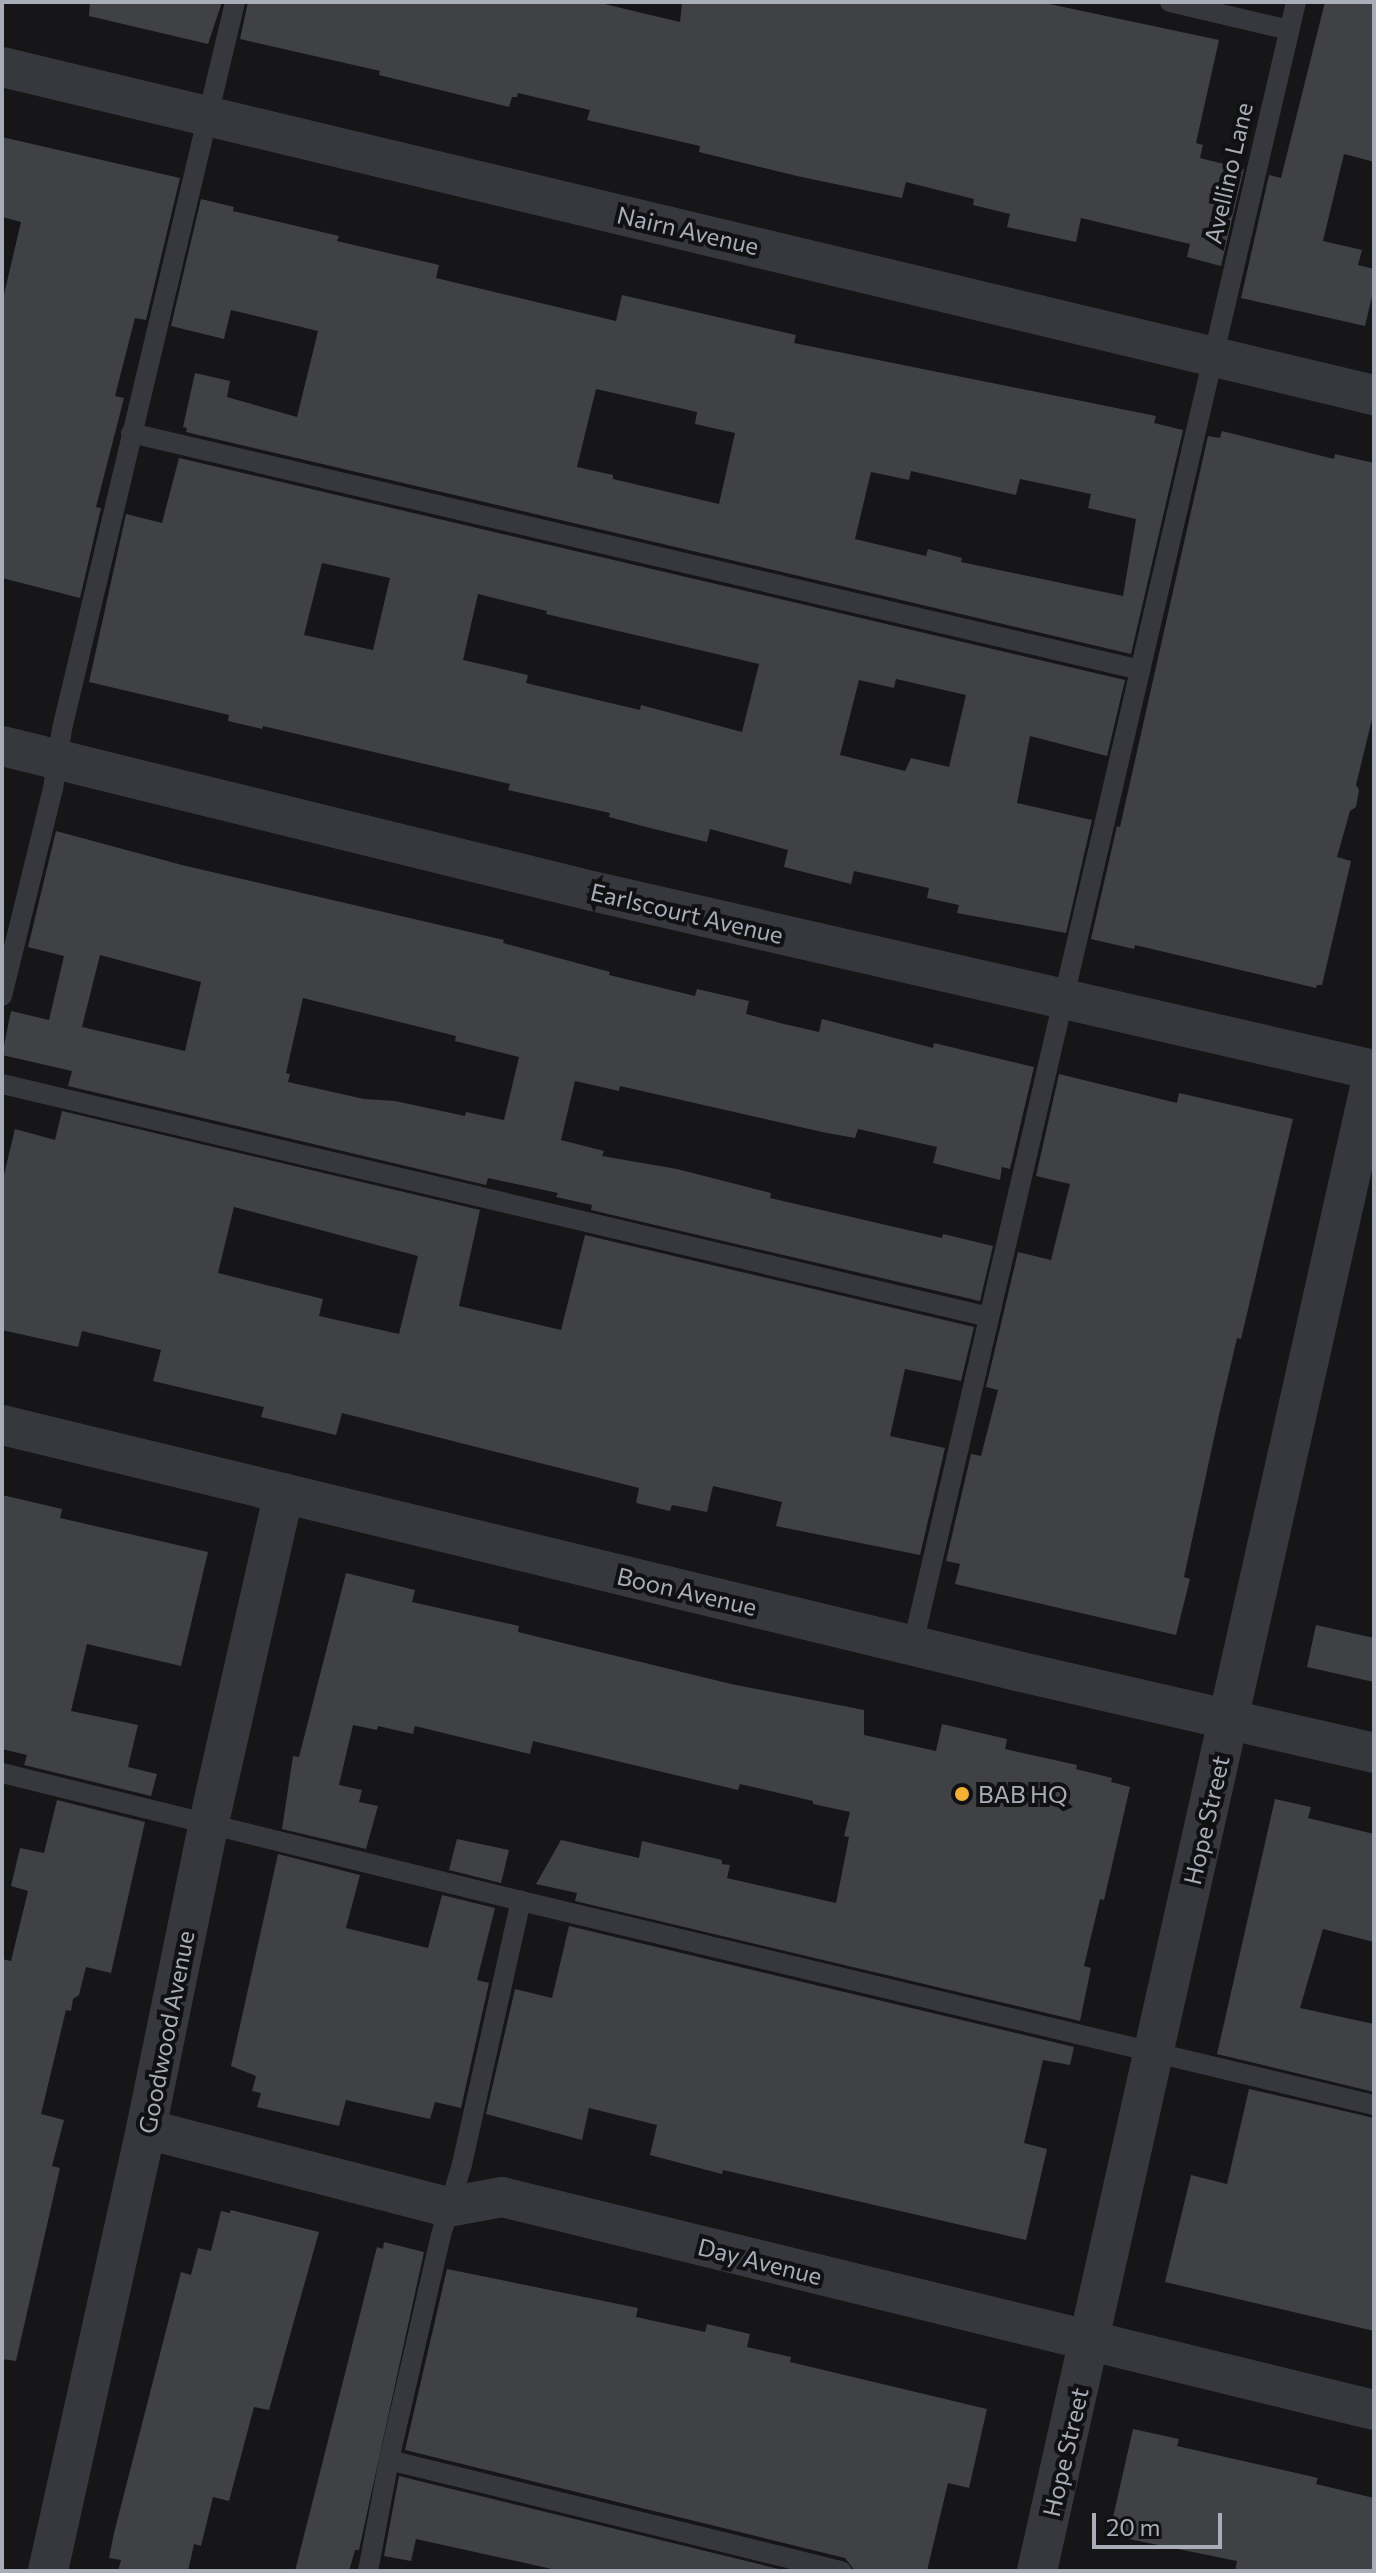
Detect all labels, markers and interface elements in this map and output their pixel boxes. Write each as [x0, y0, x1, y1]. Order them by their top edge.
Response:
street label: Avellino Lane [1198, 100, 1258, 246]
street label: Nairn Avenue [614, 200, 762, 260]
street label: Earlscourt Avenue [588, 877, 786, 949]
street label: Boon Avenue [614, 1561, 760, 1621]
street label: Hope Street [1177, 1753, 1235, 1887]
place label: BAB HQ [978, 1780, 1068, 1808]
marker: BAB HQ [953, 1785, 971, 1803]
street label: Goodwood Avenue [132, 1928, 200, 2136]
street label: Day Avenue [695, 2232, 825, 2290]
street label: Hope Street [1036, 2385, 1094, 2519]
scale bar [1096, 2497, 1226, 2547]
text: 20 m [1106, 2512, 1160, 2541]

